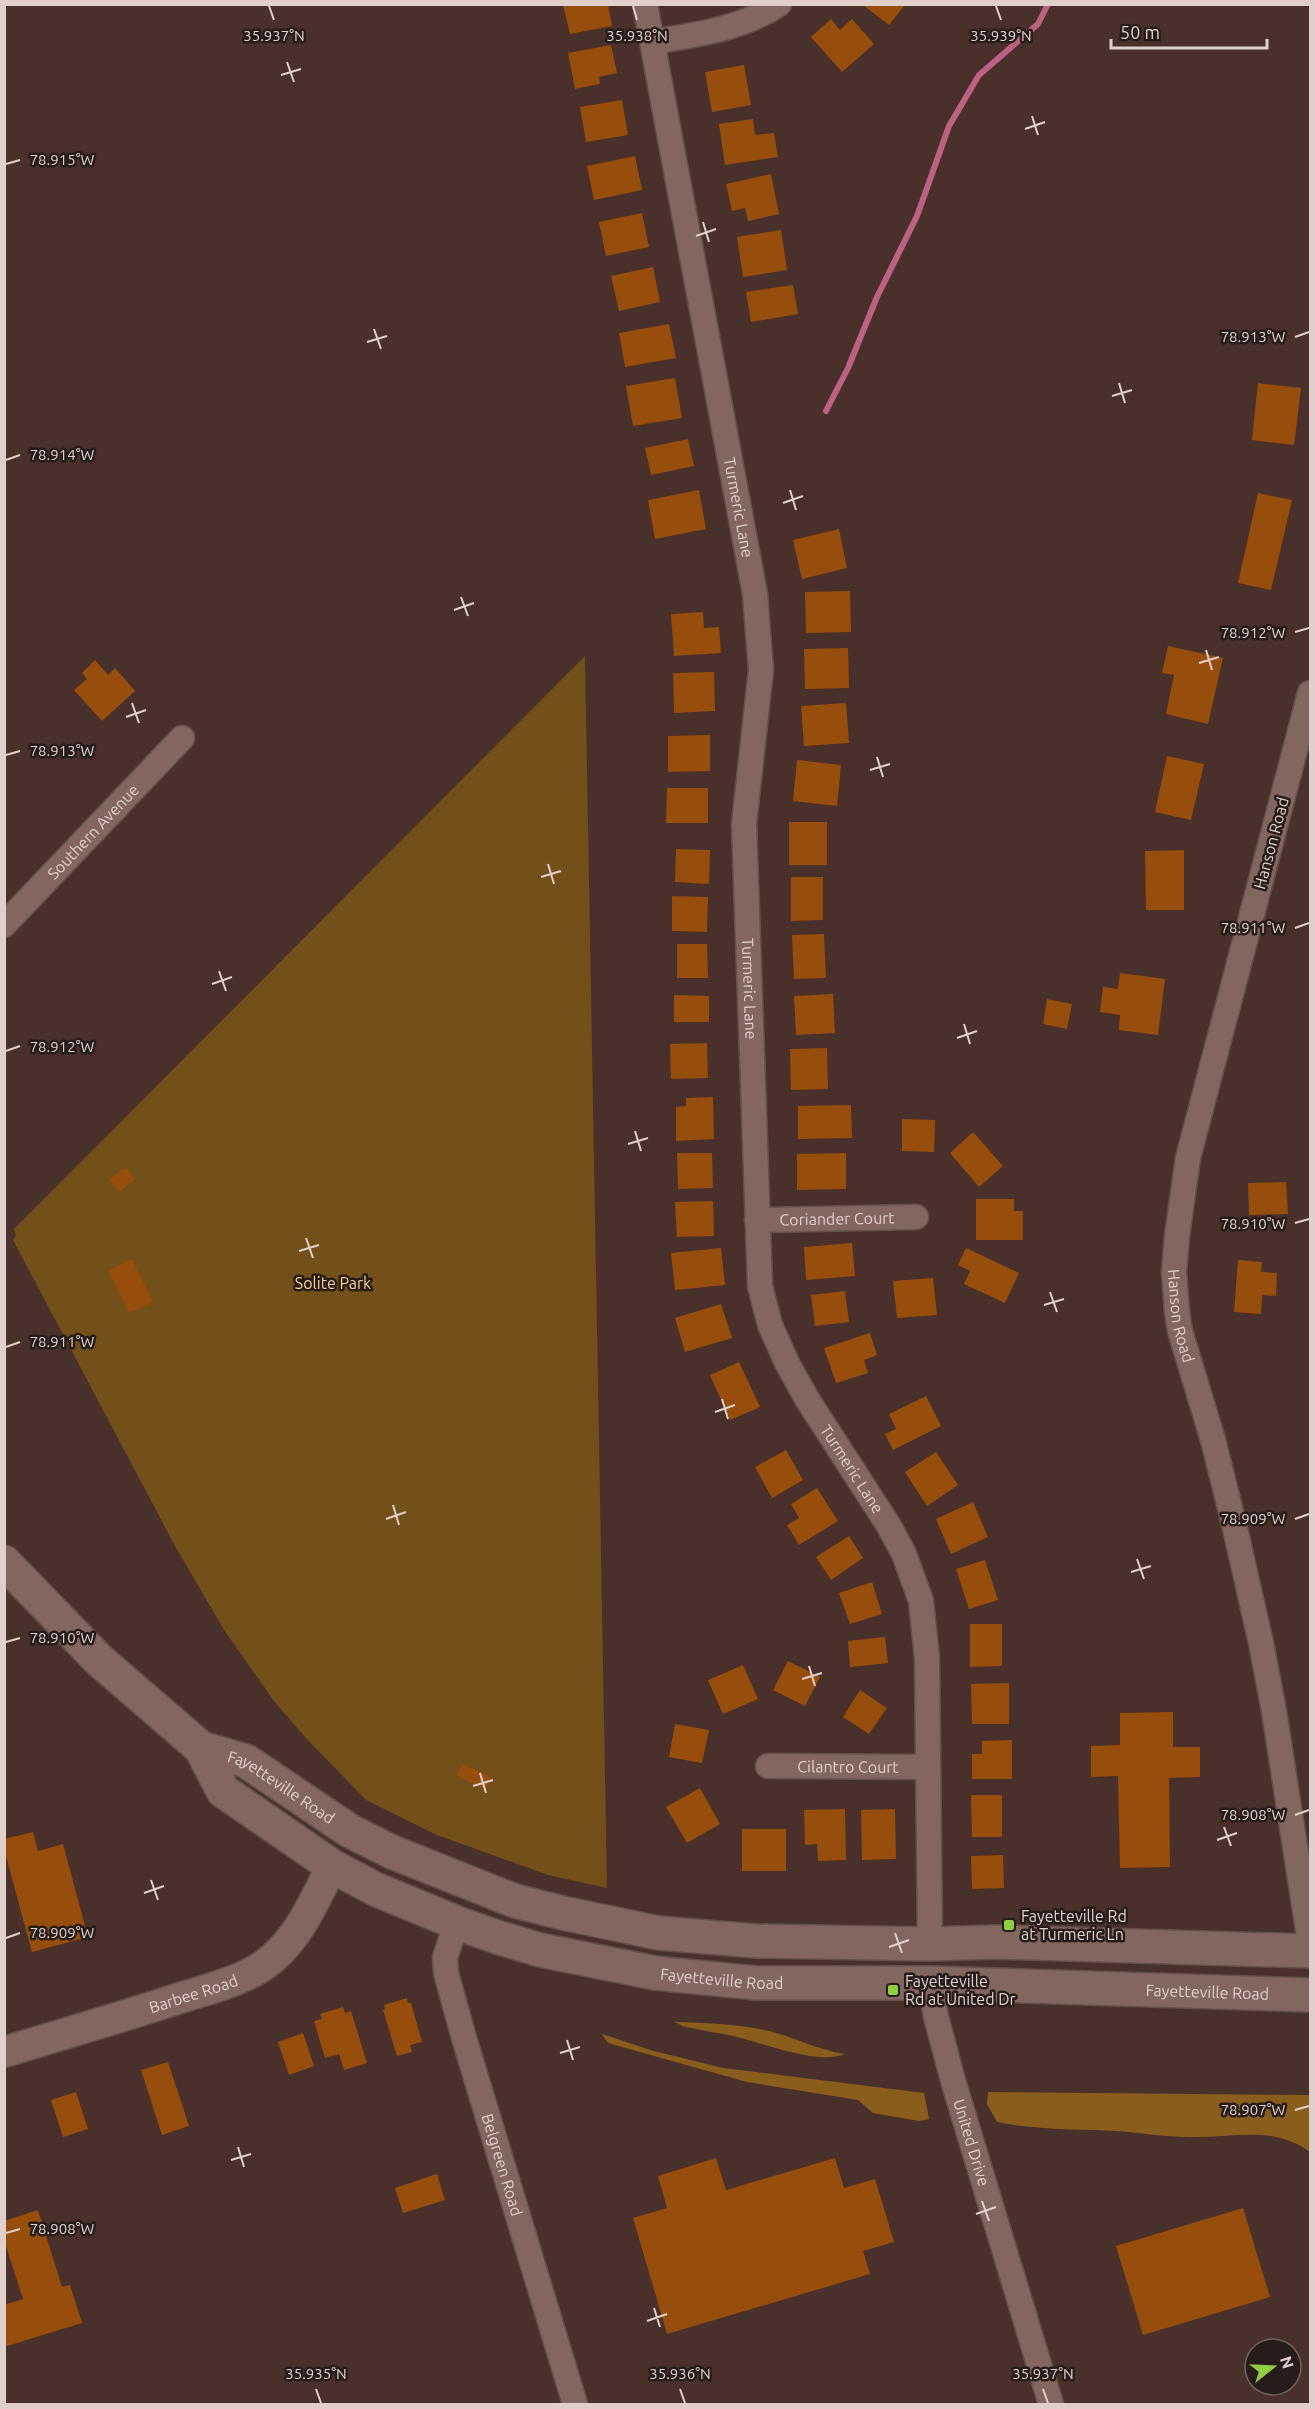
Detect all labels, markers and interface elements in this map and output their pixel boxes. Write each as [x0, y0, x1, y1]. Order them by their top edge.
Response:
scale bar [1111, 12, 1267, 50]
text: 50 m [1120, 22, 1160, 42]
text: 35.937°N [243, 27, 305, 44]
text: 35.938°N [606, 27, 668, 44]
text: 35.939°N [970, 27, 1032, 44]
text: 78.915°W [30, 151, 94, 168]
text: 78.913°W [1221, 328, 1285, 345]
text: 78.914°W [30, 446, 94, 463]
street label: Turmeric Lane [721, 456, 757, 559]
text: 78.912°W [1221, 624, 1285, 641]
text: 78.913°W [30, 742, 94, 759]
street label: Southern Avenue [44, 780, 142, 883]
street label: Hanson Road [1250, 795, 1292, 891]
text: 78.911°W [1221, 919, 1285, 936]
street label: Turmeric Lane [739, 937, 760, 1040]
text: 78.912°W [30, 1038, 94, 1055]
street label: Coriander Court [779, 1208, 895, 1229]
text: 78.910°W [1221, 1215, 1285, 1232]
street label: Hanson Road [1165, 1268, 1198, 1365]
park label: Solite Park [295, 1274, 371, 1292]
text: 78.911°W [30, 1333, 94, 1350]
street label: Turmeric Lane [817, 1421, 887, 1517]
text: 78.909°W [1221, 1510, 1285, 1527]
text: 78.910°W [30, 1629, 94, 1646]
street label: Fayetteville Road [226, 1747, 338, 1827]
street label: Cilantro Court [797, 1757, 899, 1776]
text: 78.908°W [1221, 1806, 1285, 1823]
place label: Fayetteville Rd at Turmeric Ln [1021, 1907, 1127, 1943]
marker: Fayetteville Rd at Turmeric Ln [1002, 1918, 1016, 1932]
text: 78.909°W [30, 1924, 94, 1941]
street label: Fayetteville Road [659, 1965, 783, 1992]
street label: Barbee Road [147, 1971, 240, 2016]
place label: Fayetteville Rd at United Dr [905, 1972, 1016, 2008]
street label: Fayetteville Road [1145, 1981, 1269, 2003]
marker: Fayetteville Rd at United Dr [886, 1983, 900, 1997]
street label: United Drive [950, 2097, 993, 2188]
text: 78.907°W [1221, 2101, 1285, 2118]
street label: Belgreen Road [478, 2111, 526, 2218]
text: 78.908°W [30, 2220, 94, 2237]
north arrow [1243, 2337, 1303, 2397]
text: N [1277, 2354, 1298, 2371]
text: 35.935°N [285, 2365, 347, 2382]
text: 35.936°N [649, 2365, 711, 2382]
text: 35.937°N [1012, 2365, 1074, 2382]

